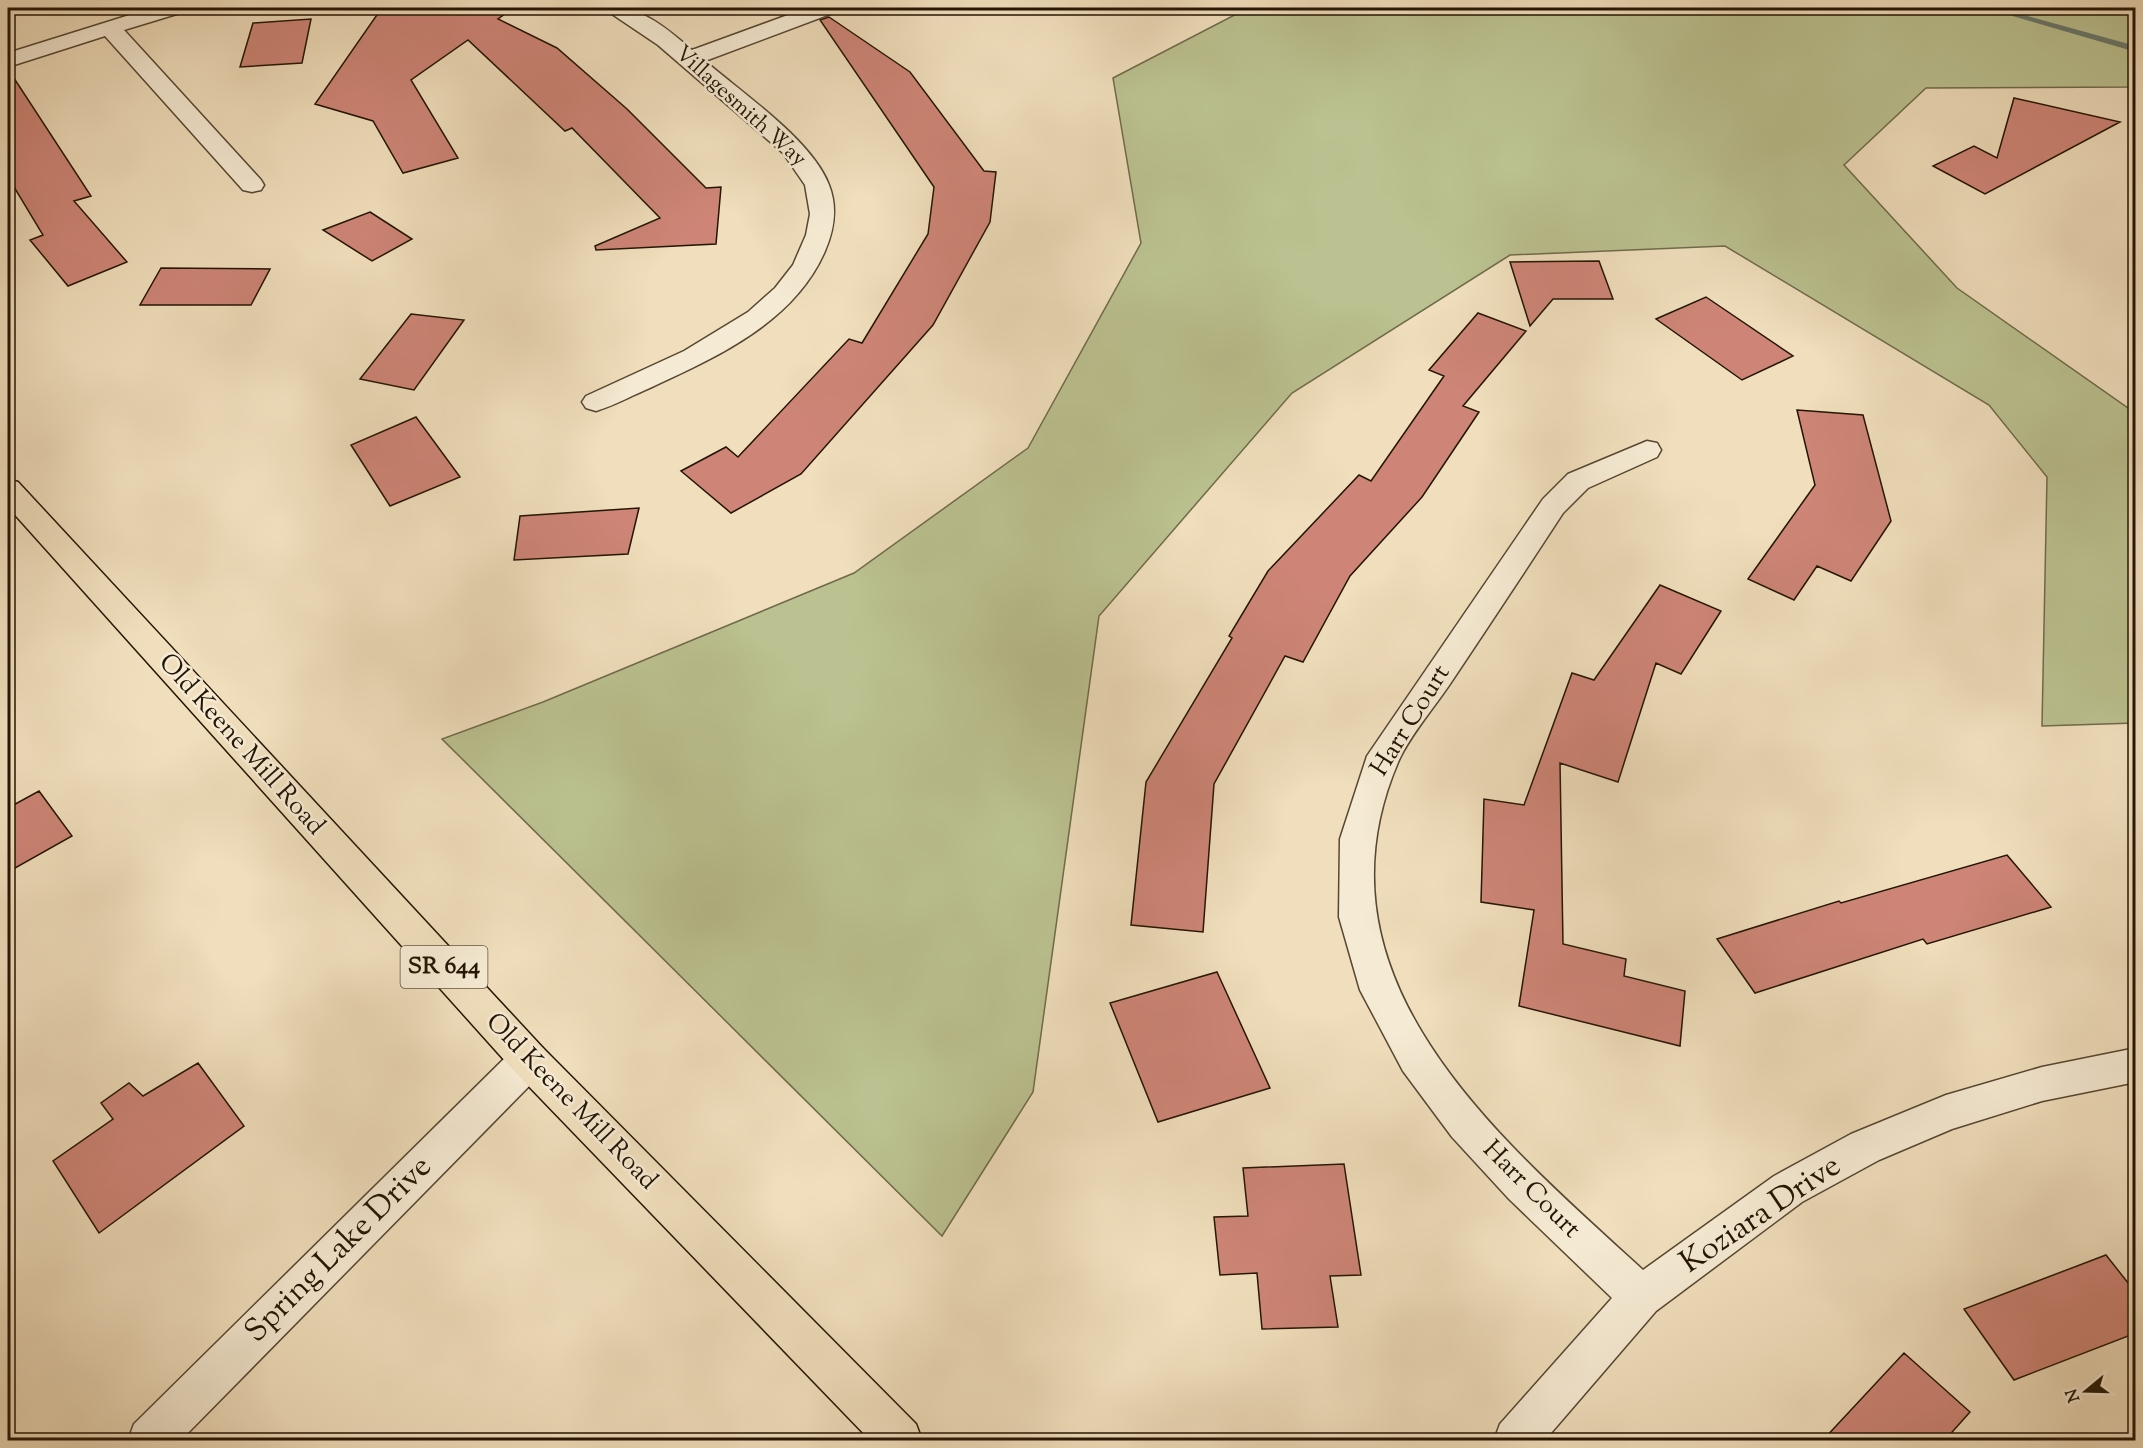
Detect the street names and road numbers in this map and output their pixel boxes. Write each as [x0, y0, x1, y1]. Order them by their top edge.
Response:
street label: Villagesmith Way [667, 39, 813, 175]
street label: Old Keene Mill Road [149, 646, 333, 844]
street label: Harr Court [1362, 658, 1460, 784]
road number: SR 644 [400, 946, 488, 988]
street label: Old Keene Mill Road [476, 1005, 666, 1199]
street label: Harr Court [1474, 1133, 1588, 1247]
street label: Koziara Drive [1671, 1144, 1851, 1286]
street label: Spring Lake Drive [235, 1146, 443, 1354]

